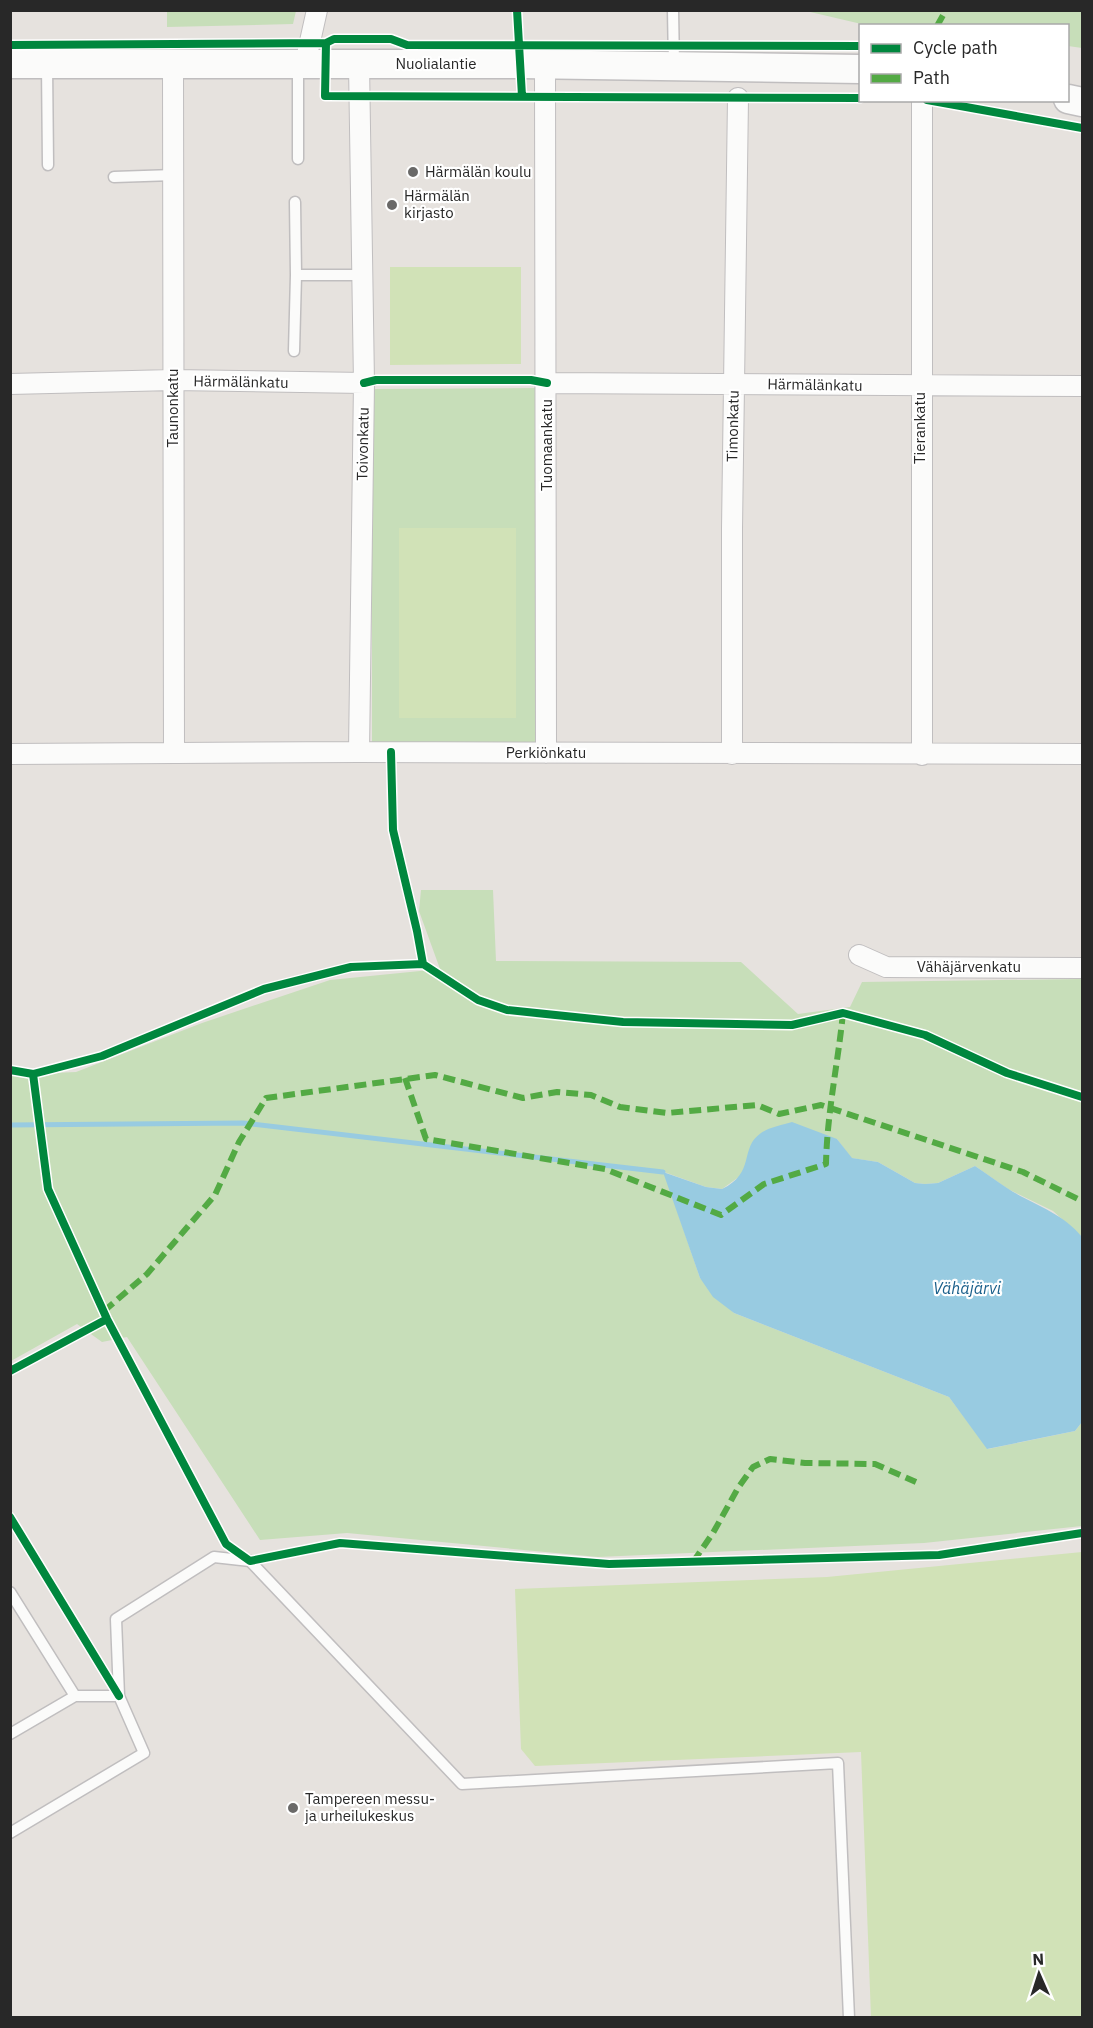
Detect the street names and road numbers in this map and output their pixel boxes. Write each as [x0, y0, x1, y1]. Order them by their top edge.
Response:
street label: Nuolialantie [395, 54, 477, 73]
street label: Taunonkatu [163, 368, 182, 448]
street label: Härmälänkatu [193, 371, 289, 392]
street label: Härmälänkatu [767, 374, 863, 395]
street label: Timonkatu [722, 390, 743, 462]
street label: Tierankatu [910, 392, 929, 464]
street label: Tuomaankatu [537, 399, 556, 491]
street label: Toivonkatu [352, 407, 373, 481]
street label: Perkiönkatu [506, 743, 586, 762]
street label: Vähäjärvenkatu [917, 957, 1021, 976]

